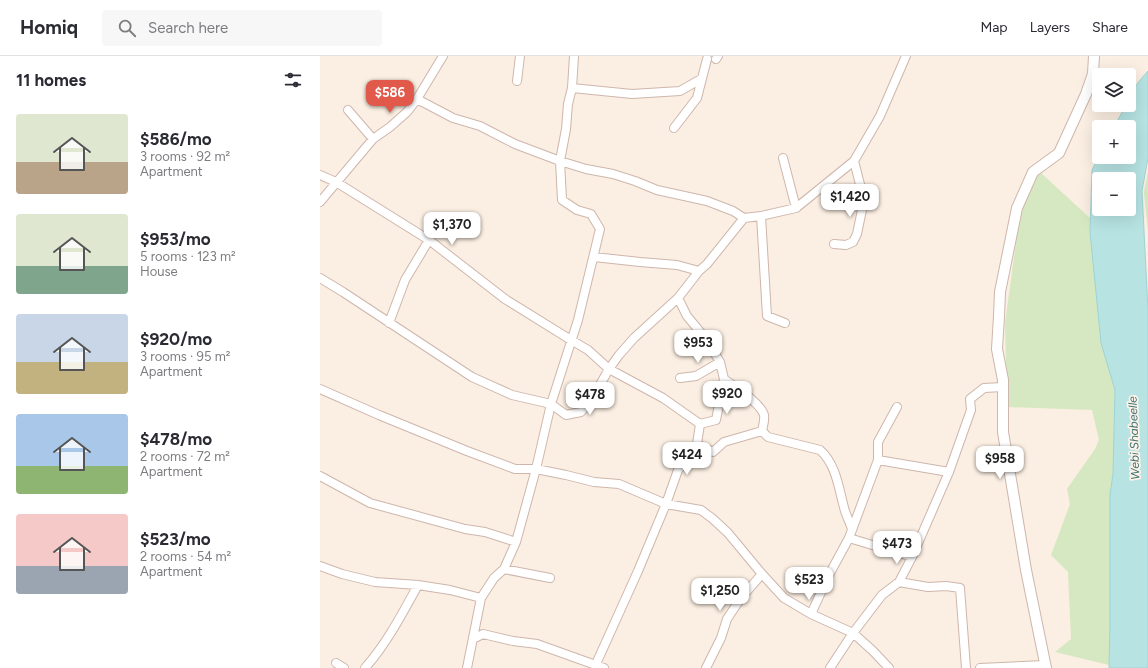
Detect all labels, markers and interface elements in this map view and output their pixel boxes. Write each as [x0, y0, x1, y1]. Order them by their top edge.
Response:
search box [102, 10, 382, 46]
text: Homiq [20, 16, 78, 39]
icon: search [116, 17, 138, 39]
text: Search here [148, 19, 228, 37]
text: Map [980, 19, 1008, 36]
text: Layers [1030, 19, 1070, 36]
text: Share [1092, 19, 1128, 36]
map controls [1092, 68, 1136, 216]
button: layers [1092, 68, 1136, 112]
icon: filters [282, 69, 304, 91]
text: 11 homes [16, 70, 86, 90]
pin: $586 [366, 80, 414, 114]
text: $586 [375, 85, 405, 100]
button: + [1092, 120, 1136, 164]
text: $586/mo [140, 129, 212, 149]
icon: home [48, 130, 96, 178]
text: 3 rooms · 92 m² [140, 149, 230, 164]
text: Apartment [140, 164, 203, 179]
button: − [1092, 172, 1136, 216]
pin: $1,420 [817, 184, 883, 218]
text: $1,420 [830, 189, 870, 204]
pin: $1,370 [419, 212, 485, 246]
text: $1,370 [433, 217, 471, 232]
text: $953/mo [140, 229, 211, 249]
icon: home [48, 230, 96, 278]
text: 5 rooms · 123 m² [140, 249, 236, 264]
text: House [140, 264, 178, 279]
text: $920/mo [140, 329, 212, 349]
icon: home [48, 330, 96, 378]
pin: $953 [674, 330, 722, 364]
text: $953 [683, 335, 713, 350]
text: 3 rooms · 95 m² [140, 349, 230, 364]
text: Apartment [140, 364, 203, 379]
pin: $920 [703, 381, 751, 415]
pin: $478 [566, 382, 614, 416]
text: $920 [712, 386, 742, 401]
text: $478 [575, 387, 605, 402]
water label: Webi Shabeelle [1126, 396, 1142, 480]
text: $478/mo [140, 429, 212, 449]
icon: home [48, 430, 96, 478]
pin: $424 [663, 442, 711, 476]
pin: $958 [976, 446, 1024, 480]
text: $424 [671, 447, 703, 462]
text: 2 rooms · 72 m² [140, 449, 230, 464]
text: $958 [985, 451, 1015, 466]
text: Apartment [140, 464, 203, 479]
text: $523/mo [140, 529, 211, 549]
icon: home [48, 530, 96, 578]
pin: $473 [873, 531, 921, 565]
text: $473 [882, 536, 912, 551]
text: 2 rooms · 54 m² [140, 549, 231, 564]
text: Apartment [140, 564, 203, 579]
pin: $523 [785, 567, 833, 601]
text: $523 [794, 572, 824, 587]
pin: $1,250 [687, 578, 753, 612]
text: $1,250 [700, 583, 740, 598]

